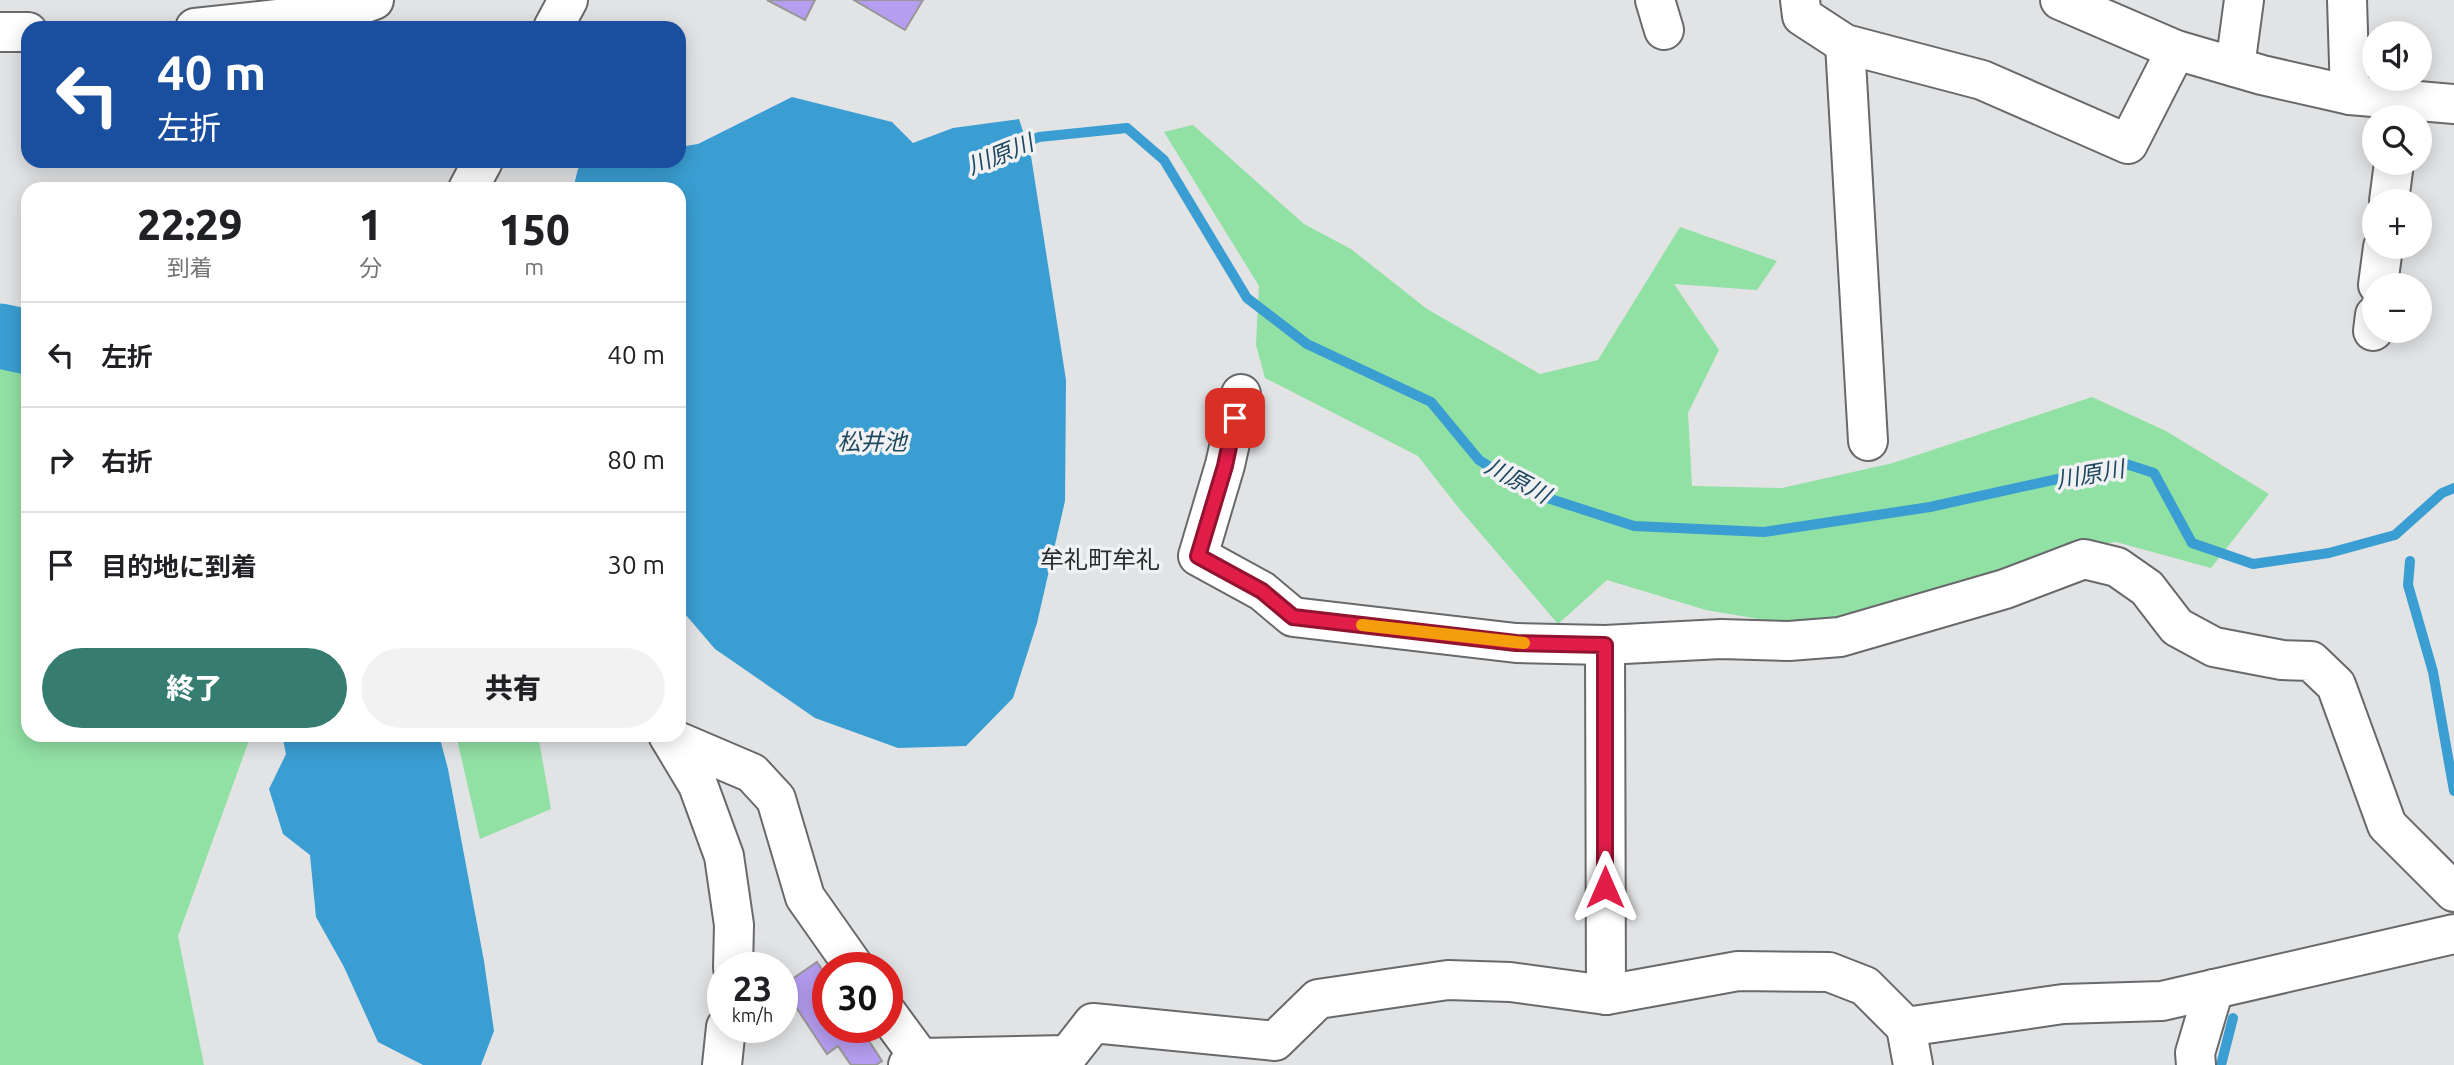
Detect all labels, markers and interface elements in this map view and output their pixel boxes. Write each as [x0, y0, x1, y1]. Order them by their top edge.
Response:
map controls [2362, 21, 2432, 343]
button: sound [2362, 21, 2432, 91]
text: 40 m [157, 44, 266, 99]
icon: left [42, 49, 133, 140]
button: search [2362, 105, 2432, 175]
text: 左折 [157, 109, 221, 145]
water label: 川原川 [963, 128, 1039, 179]
button: + [2362, 189, 2432, 259]
text: 22:29 [137, 201, 242, 248]
text: 1 [359, 201, 382, 248]
text: 150 [499, 206, 570, 253]
text: m [524, 254, 544, 279]
text: 到着 [167, 255, 213, 280]
text: 分 [359, 255, 382, 280]
button: − [2362, 273, 2432, 343]
icon: left [42, 336, 80, 374]
text: 40 m [607, 340, 665, 369]
text: 左折 [101, 342, 153, 371]
pin [1205, 388, 1265, 448]
icon: arrive [1216, 399, 1254, 437]
water label: 松井池 [838, 429, 909, 454]
icon: right [42, 441, 80, 479]
text: 80 m [607, 445, 665, 474]
text: 右折 [101, 447, 153, 476]
water label: 川原川 [1482, 453, 1557, 509]
water label: 川原川 [2054, 455, 2129, 492]
icon: arrive [42, 546, 80, 584]
district label: 牟礼町牟礼 [1040, 546, 1160, 573]
text: 30 m [607, 550, 665, 579]
text: 目的地に到着 [101, 552, 257, 581]
button: 終了 [42, 648, 347, 728]
button: 共有 [361, 648, 665, 728]
position arrow [1568, 850, 1642, 924]
speed limit sign: 30 [812, 952, 903, 1043]
text: 23 [733, 968, 772, 1008]
text: km/h [732, 1005, 773, 1025]

